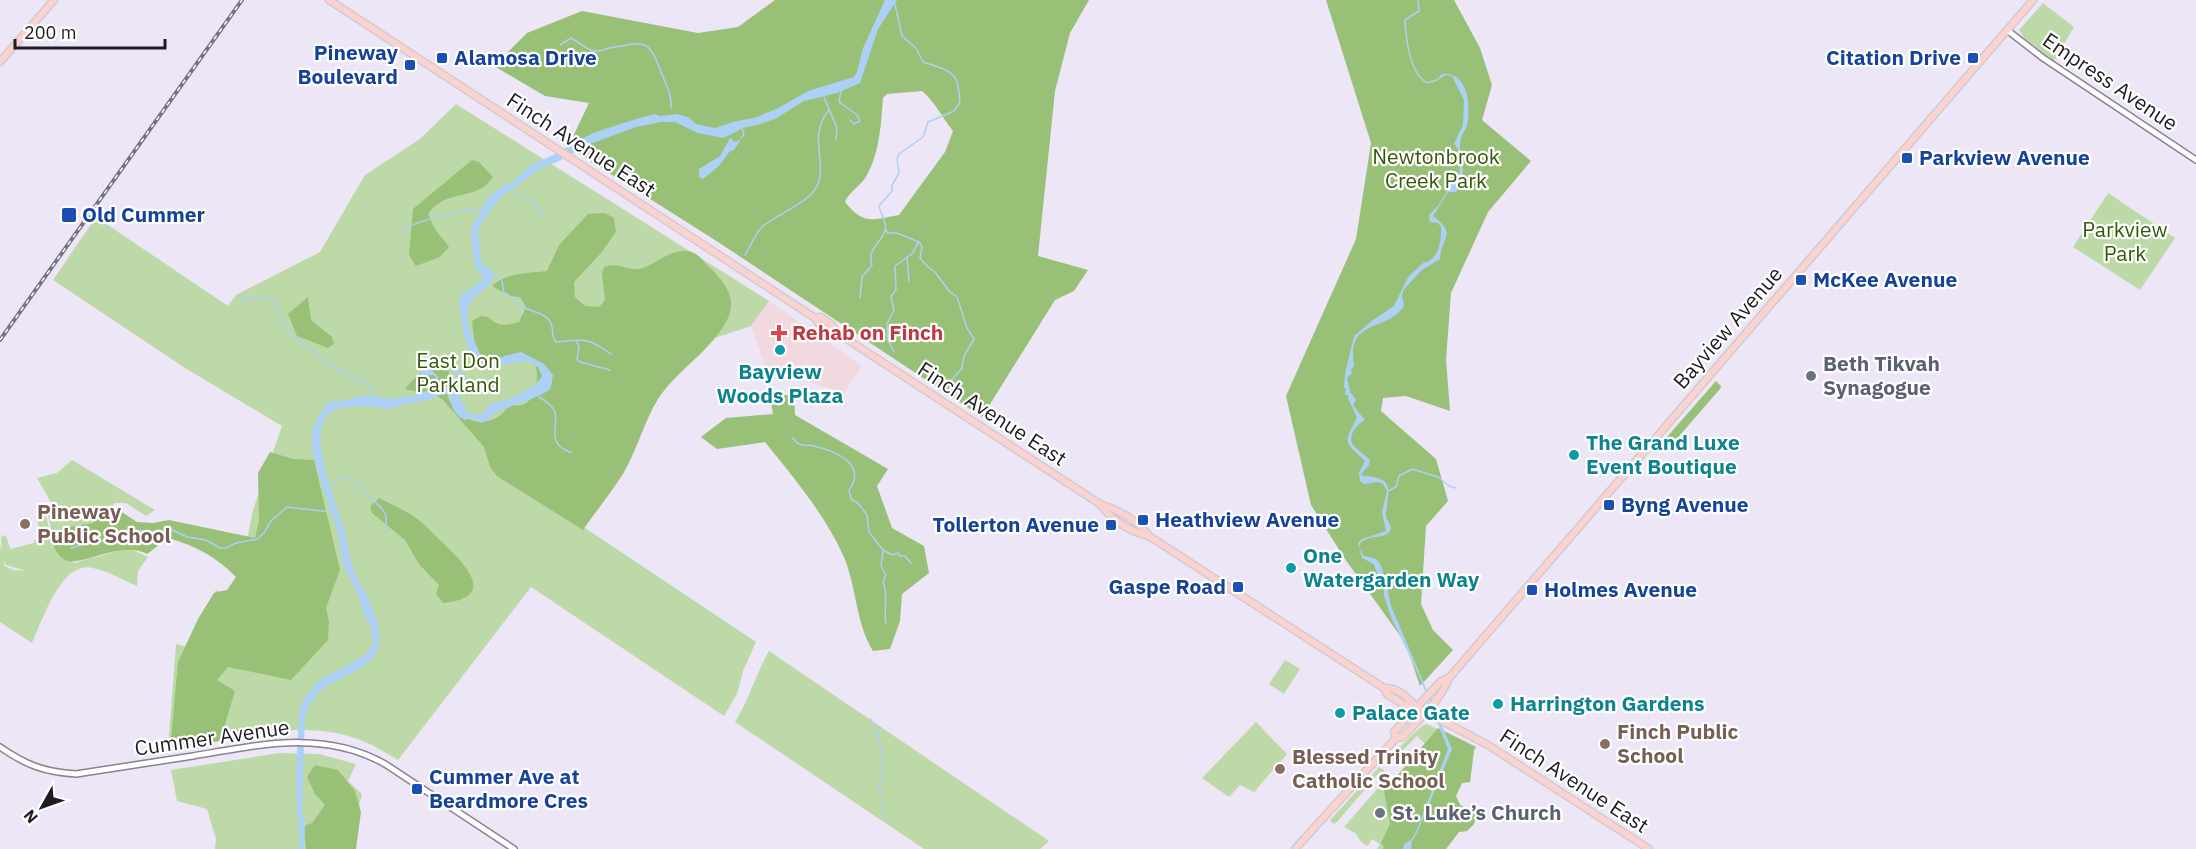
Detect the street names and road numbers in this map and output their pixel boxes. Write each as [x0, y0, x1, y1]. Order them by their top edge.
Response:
street label: Empress Avenue [2038, 26, 2184, 137]
street label: Finch Avenue East [502, 85, 661, 203]
street label: Bayview Avenue [1666, 260, 1788, 394]
street label: Finch Avenue East [913, 354, 1072, 472]
street label: Cummer Avenue [133, 712, 291, 762]
street label: Finch Avenue East [1495, 721, 1654, 839]

